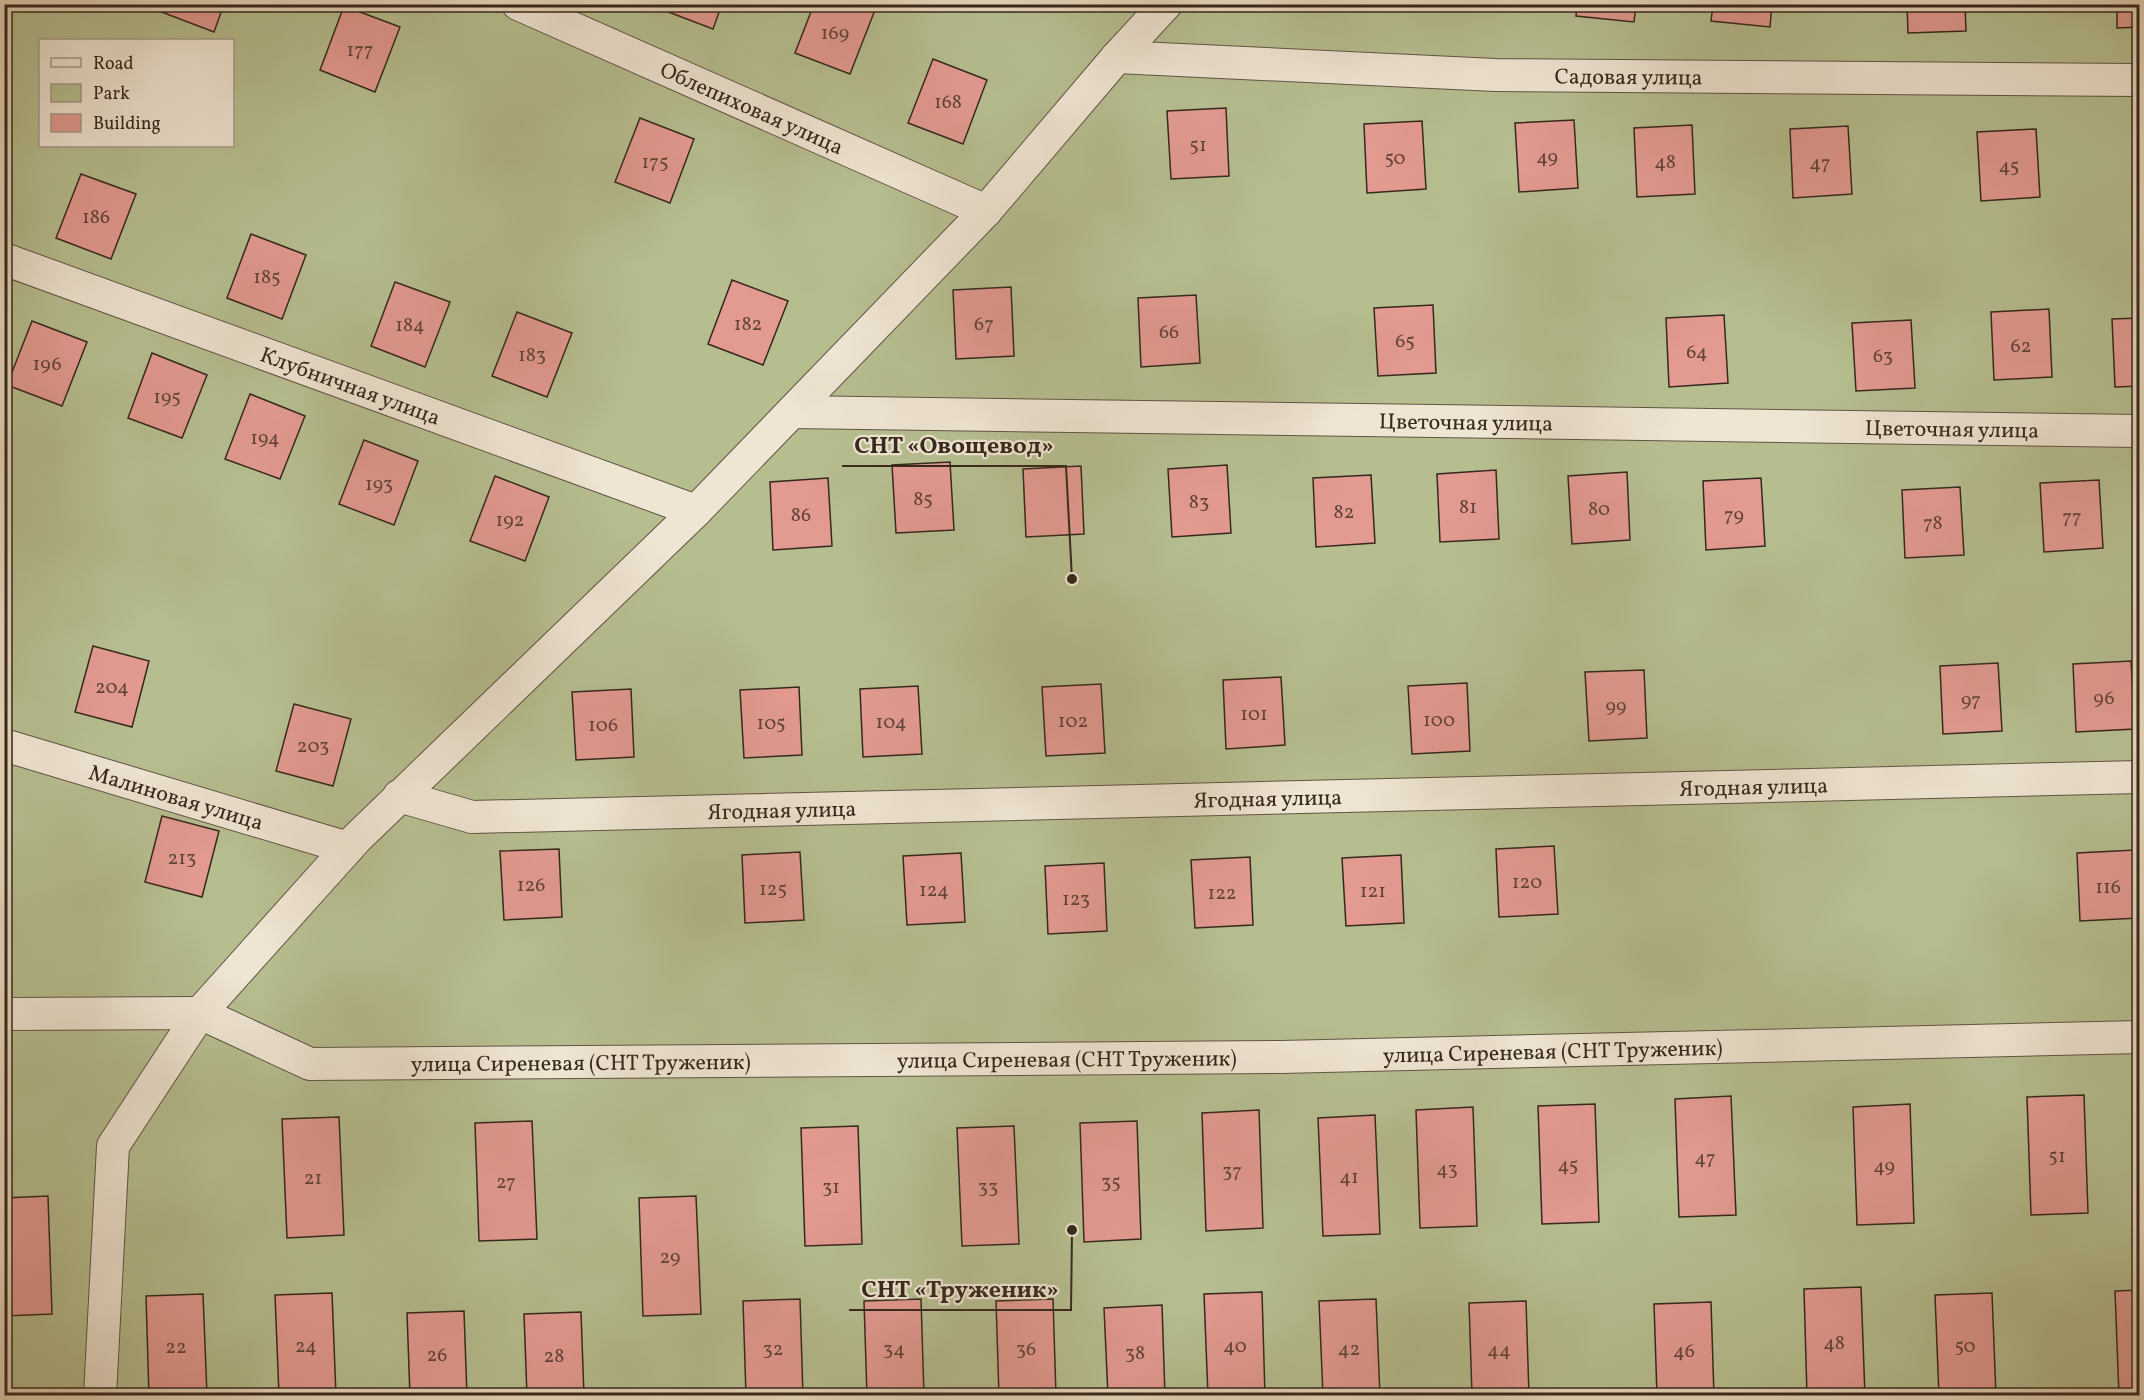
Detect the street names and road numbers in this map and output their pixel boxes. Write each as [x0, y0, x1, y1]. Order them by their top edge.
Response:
street label: Облепиховая улица [654, 56, 848, 164]
street label: Садовая улица [1554, 62, 1703, 95]
street label: Клубничная улица [255, 341, 444, 435]
street label: Цветочная улица [1379, 407, 1553, 441]
street label: Цветочная улица [1864, 414, 2039, 448]
street label: Малиновая улица [85, 758, 267, 840]
street label: Ягодная улица [1679, 771, 1828, 806]
street label: Ягодная улица [1193, 783, 1343, 818]
street label: Ягодная улица [707, 795, 857, 829]
street label: улица Сиреневая (СНТ Труженик) [1382, 1034, 1723, 1073]
street label: улица Сиреневая (СНТ Труженик) [897, 1044, 1237, 1078]
street label: улица Сиреневая (СНТ Труженик) [411, 1048, 751, 1081]

